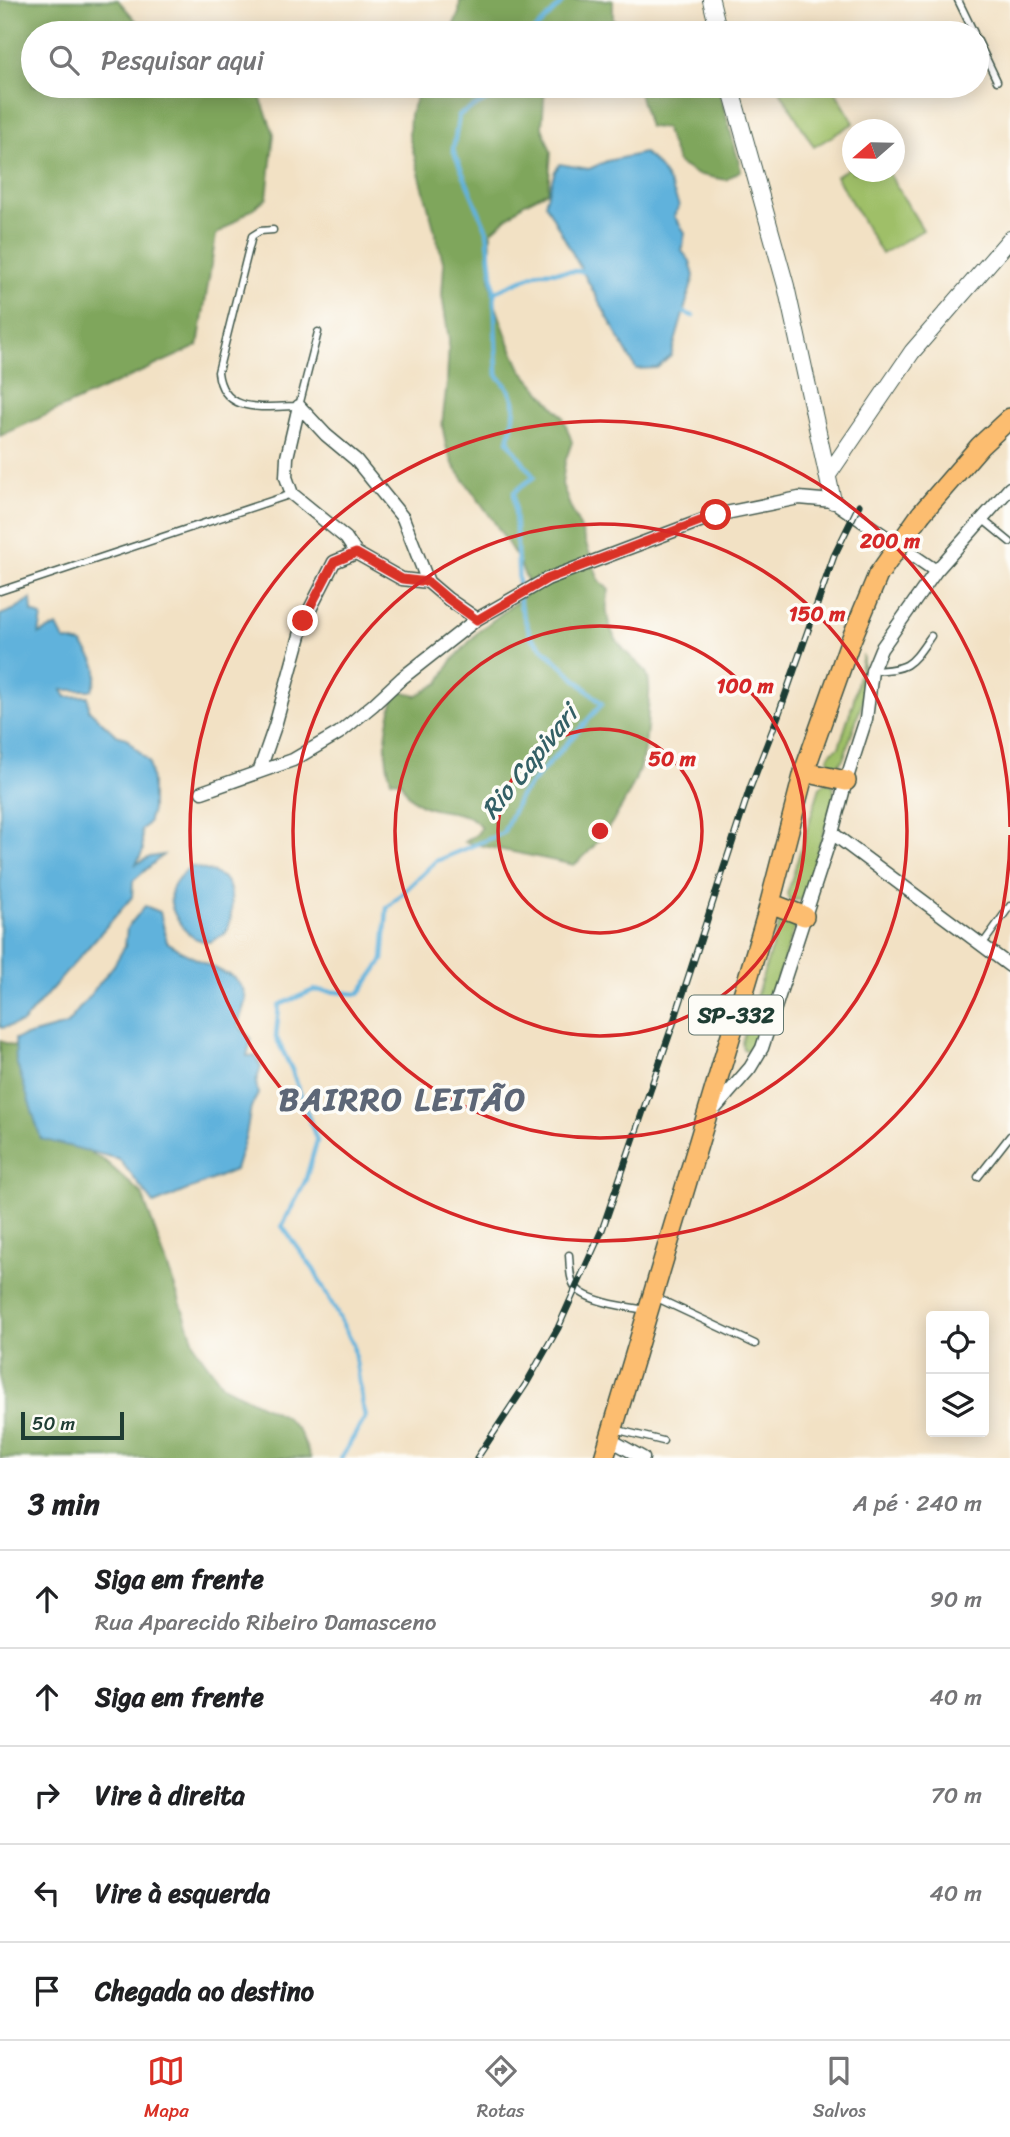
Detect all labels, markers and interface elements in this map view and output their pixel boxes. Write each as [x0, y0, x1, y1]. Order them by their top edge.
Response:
search box [21, 21, 989, 98]
text: Pesquisar aqui [101, 37, 264, 83]
icon: search [45, 41, 83, 79]
north arrow [842, 119, 905, 182]
route start [700, 499, 731, 530]
text: 200 m [859, 522, 921, 560]
text: 150 m [789, 595, 846, 633]
route end [287, 605, 318, 636]
text: 100 m [716, 667, 774, 705]
water label: Rio Capivari [468, 691, 593, 829]
text: 50 m [648, 740, 697, 778]
centre of rings [588, 819, 612, 843]
road number: SP-332 [689, 996, 783, 1034]
district label: BAIRRO LEITÃO [279, 1071, 527, 1128]
map controls [926, 1311, 989, 1437]
button: locate [926, 1311, 989, 1374]
button: layers [926, 1374, 989, 1437]
text: 50 m [32, 1407, 75, 1440]
scale bar [21, 1409, 124, 1441]
text: 3 min [28, 1477, 100, 1531]
text: A pé · 240 m [853, 1483, 982, 1524]
text: Siga em frente [95, 1556, 264, 1602]
text: 90 m [930, 1579, 982, 1620]
icon: ahead [28, 1580, 66, 1618]
text: Rua Aparecido Ribeiro Damasceno [95, 1602, 436, 1643]
text: Siga em frente [95, 1674, 264, 1720]
text: 40 m [929, 1677, 982, 1718]
icon: ahead [28, 1678, 66, 1716]
text: Vire à direita [95, 1772, 245, 1818]
text: 70 m [931, 1775, 982, 1816]
icon: right [28, 1776, 66, 1814]
text: Vire à esquerda [95, 1870, 270, 1916]
text: 40 m [929, 1873, 982, 1914]
icon: left [28, 1874, 66, 1912]
text: Chegada ao destino [95, 1968, 314, 2014]
icon: arrive [28, 1972, 66, 2010]
tab: Mapa [144, 2052, 189, 2127]
tab: Rotas [477, 2052, 525, 2127]
tab: Salvos [813, 2052, 866, 2127]

